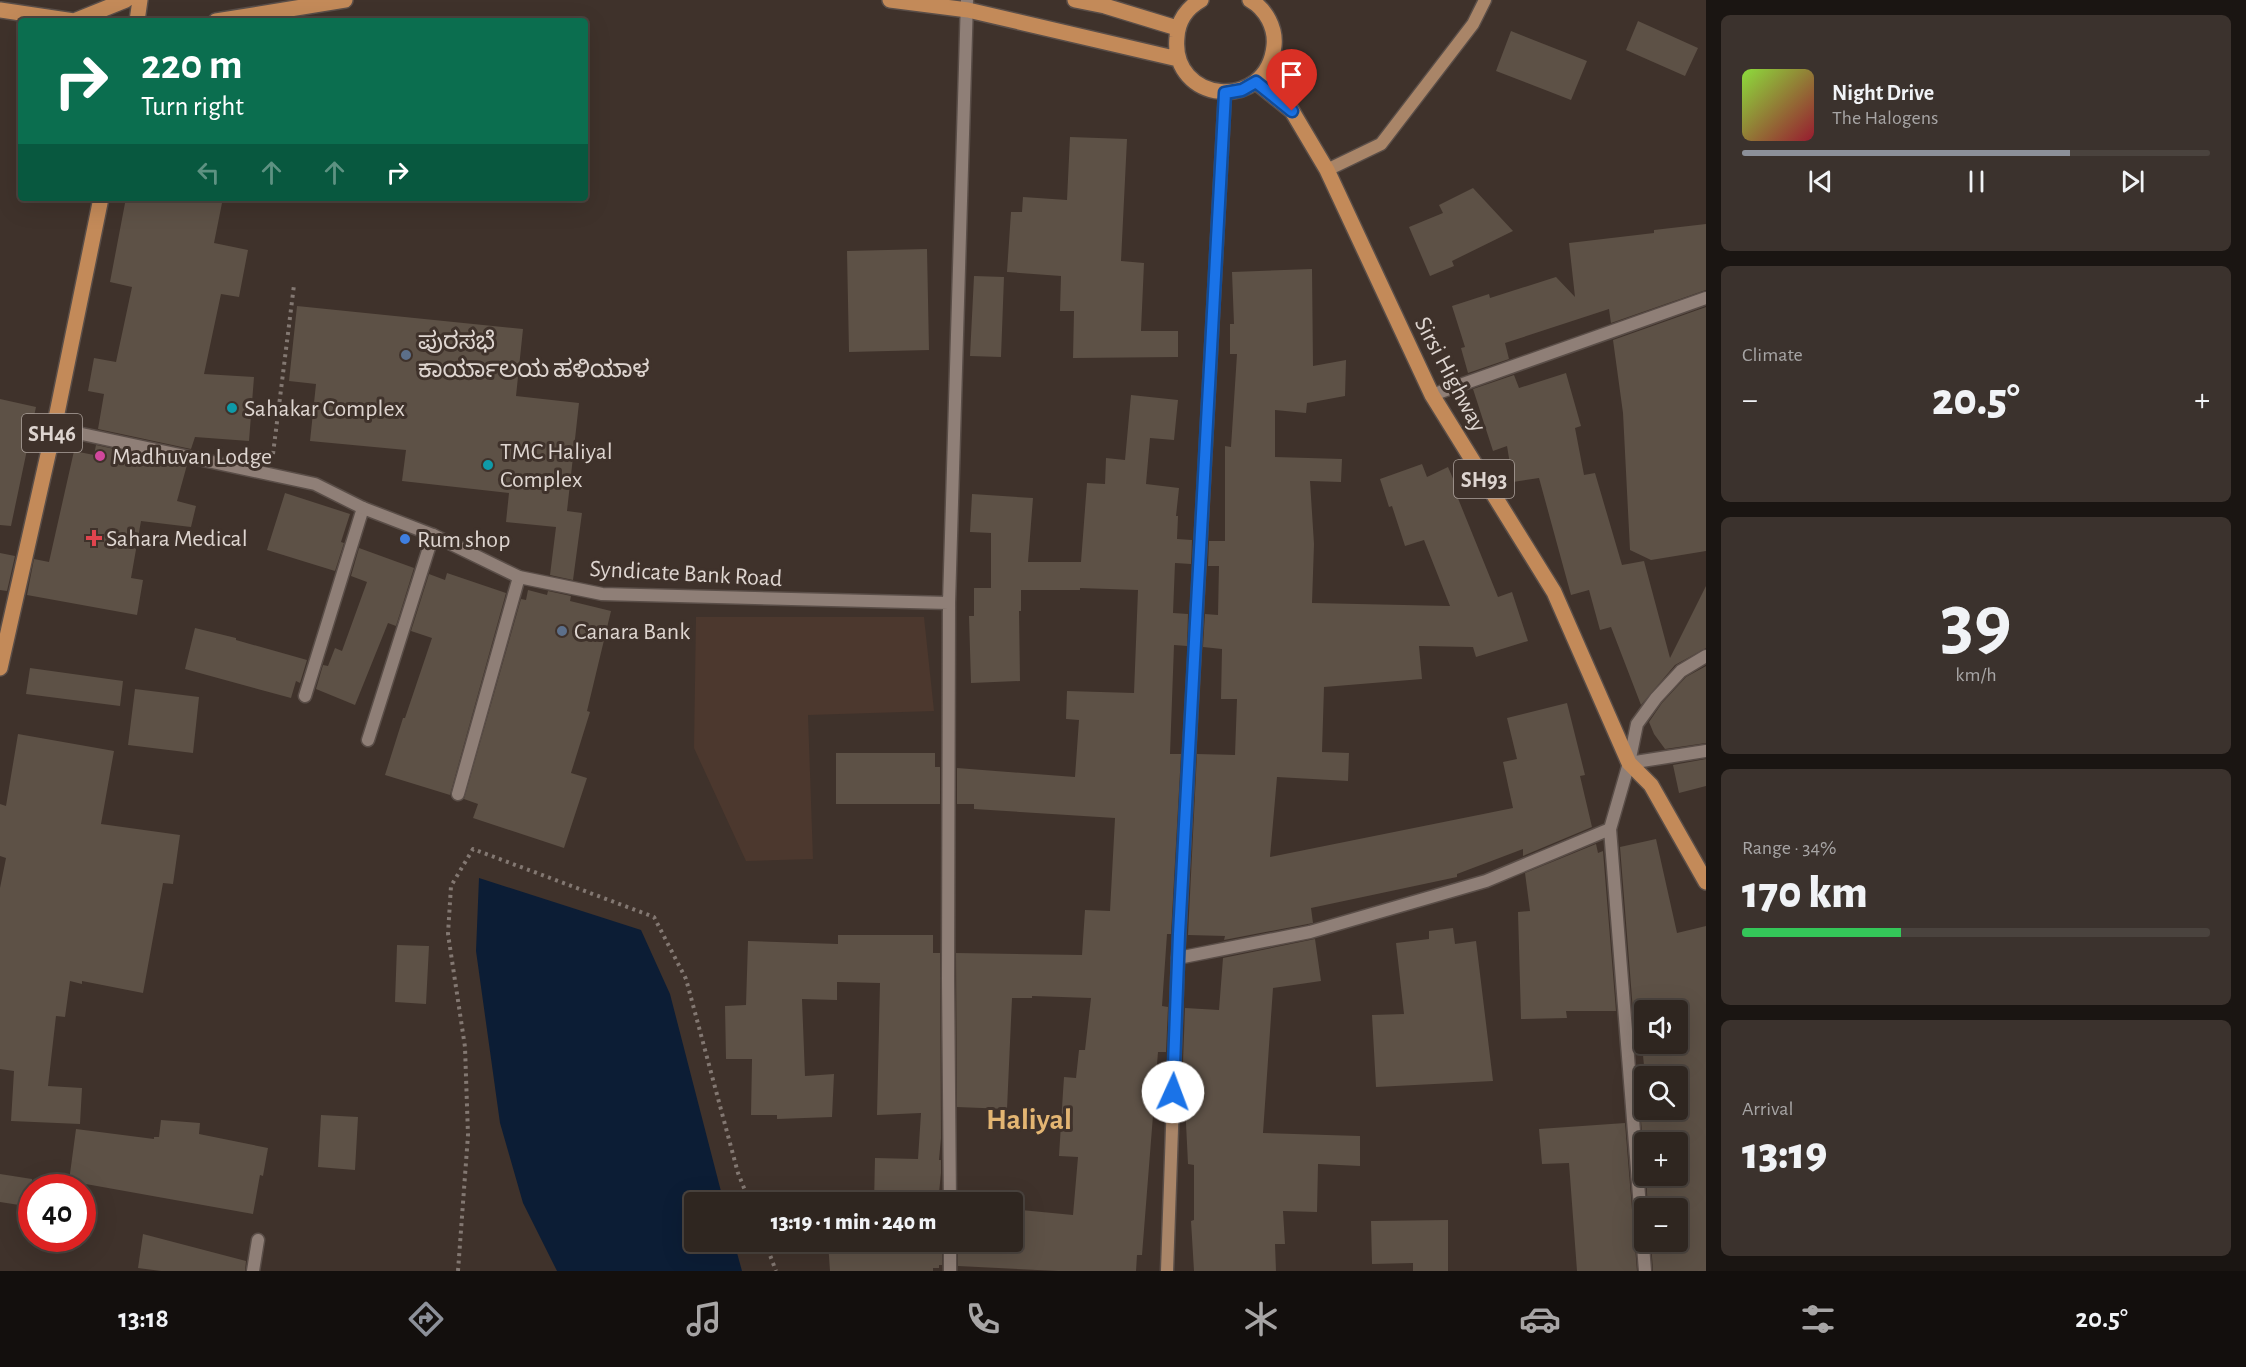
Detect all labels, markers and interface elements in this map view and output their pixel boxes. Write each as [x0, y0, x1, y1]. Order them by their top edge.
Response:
icon: right [42, 42, 120, 120]
text: 220 m [141, 44, 243, 86]
pin [1266, 49, 1317, 111]
icon: arrive [1275, 58, 1308, 91]
text: Night Drive [1832, 82, 1934, 104]
text: Turn right [141, 93, 244, 120]
text: The Halogens [1832, 108, 1938, 128]
icon: left [192, 156, 225, 189]
icon: ahead [255, 156, 288, 189]
icon: ahead [318, 156, 351, 189]
icon: right [381, 156, 414, 189]
icon: previous [1804, 165, 1837, 198]
icon: pause [1960, 165, 1993, 198]
icon: next [2116, 165, 2149, 198]
street label: Sirsi Highway [1410, 313, 1490, 436]
place label: ಪುರಸಭೆ ಕಾರ್ಯಾಲಯ ಹಳಿಯಾಳ [418, 329, 650, 382]
text: Climate [1742, 345, 1803, 365]
marker: ಪುರಸಭೆ ಕಾರ್ಯಾಲಯ ಹಳಿಯಾಳ [399, 348, 413, 362]
text: 20.5° [1932, 378, 2020, 423]
text: − [1742, 384, 1758, 417]
text: + [2194, 384, 2210, 417]
place label: Sahakar Complex [244, 397, 405, 421]
marker: Sahakar Complex [225, 401, 239, 415]
road number: SH46 [22, 414, 82, 452]
place label: TMC Haliyal Complex [500, 440, 613, 492]
place label: Madhuvan Lodge [112, 445, 272, 469]
marker: Madhuvan Lodge [93, 449, 107, 463]
marker: TMC Haliyal Complex [481, 458, 495, 472]
road number: SH93 [1454, 460, 1514, 498]
place label: Sahara Medical [106, 527, 248, 551]
place label: Rum shop [417, 528, 510, 552]
marker: Sahara Medical [87, 531, 101, 545]
marker: Rum shop [398, 532, 412, 546]
street label: Syndicate Bank Road [589, 557, 783, 591]
text: 39 [1940, 585, 2012, 663]
place label: Canara Bank [574, 620, 690, 644]
marker: Canara Bank [555, 624, 569, 638]
text: km/h [1955, 665, 1997, 685]
text: Range · 34% [1742, 838, 1837, 858]
text: 170 km [1742, 871, 1868, 916]
map controls [1634, 1000, 1688, 1252]
button: sound [1634, 1000, 1688, 1054]
position arrow [1141, 1060, 1205, 1124]
button: search [1634, 1066, 1688, 1120]
text: Arrival [1742, 1099, 1793, 1119]
district label: Haliyal [986, 1105, 1072, 1135]
button: + [1634, 1132, 1688, 1186]
text: 13:19 [1742, 1132, 1827, 1177]
speed limit sign: 40 [18, 1174, 96, 1252]
button: − [1634, 1198, 1688, 1252]
text: 13:19 · 1 min · 240 m [771, 1211, 936, 1233]
icon: directions [405, 1298, 447, 1340]
icon: music [683, 1298, 725, 1340]
icon: phone [962, 1298, 1004, 1340]
icon: climate [1240, 1298, 1282, 1340]
icon: car [1519, 1298, 1561, 1340]
icon: filters [1797, 1298, 1839, 1340]
text: 13:18 [118, 1305, 169, 1332]
text: 20.5° [2075, 1305, 2128, 1332]

